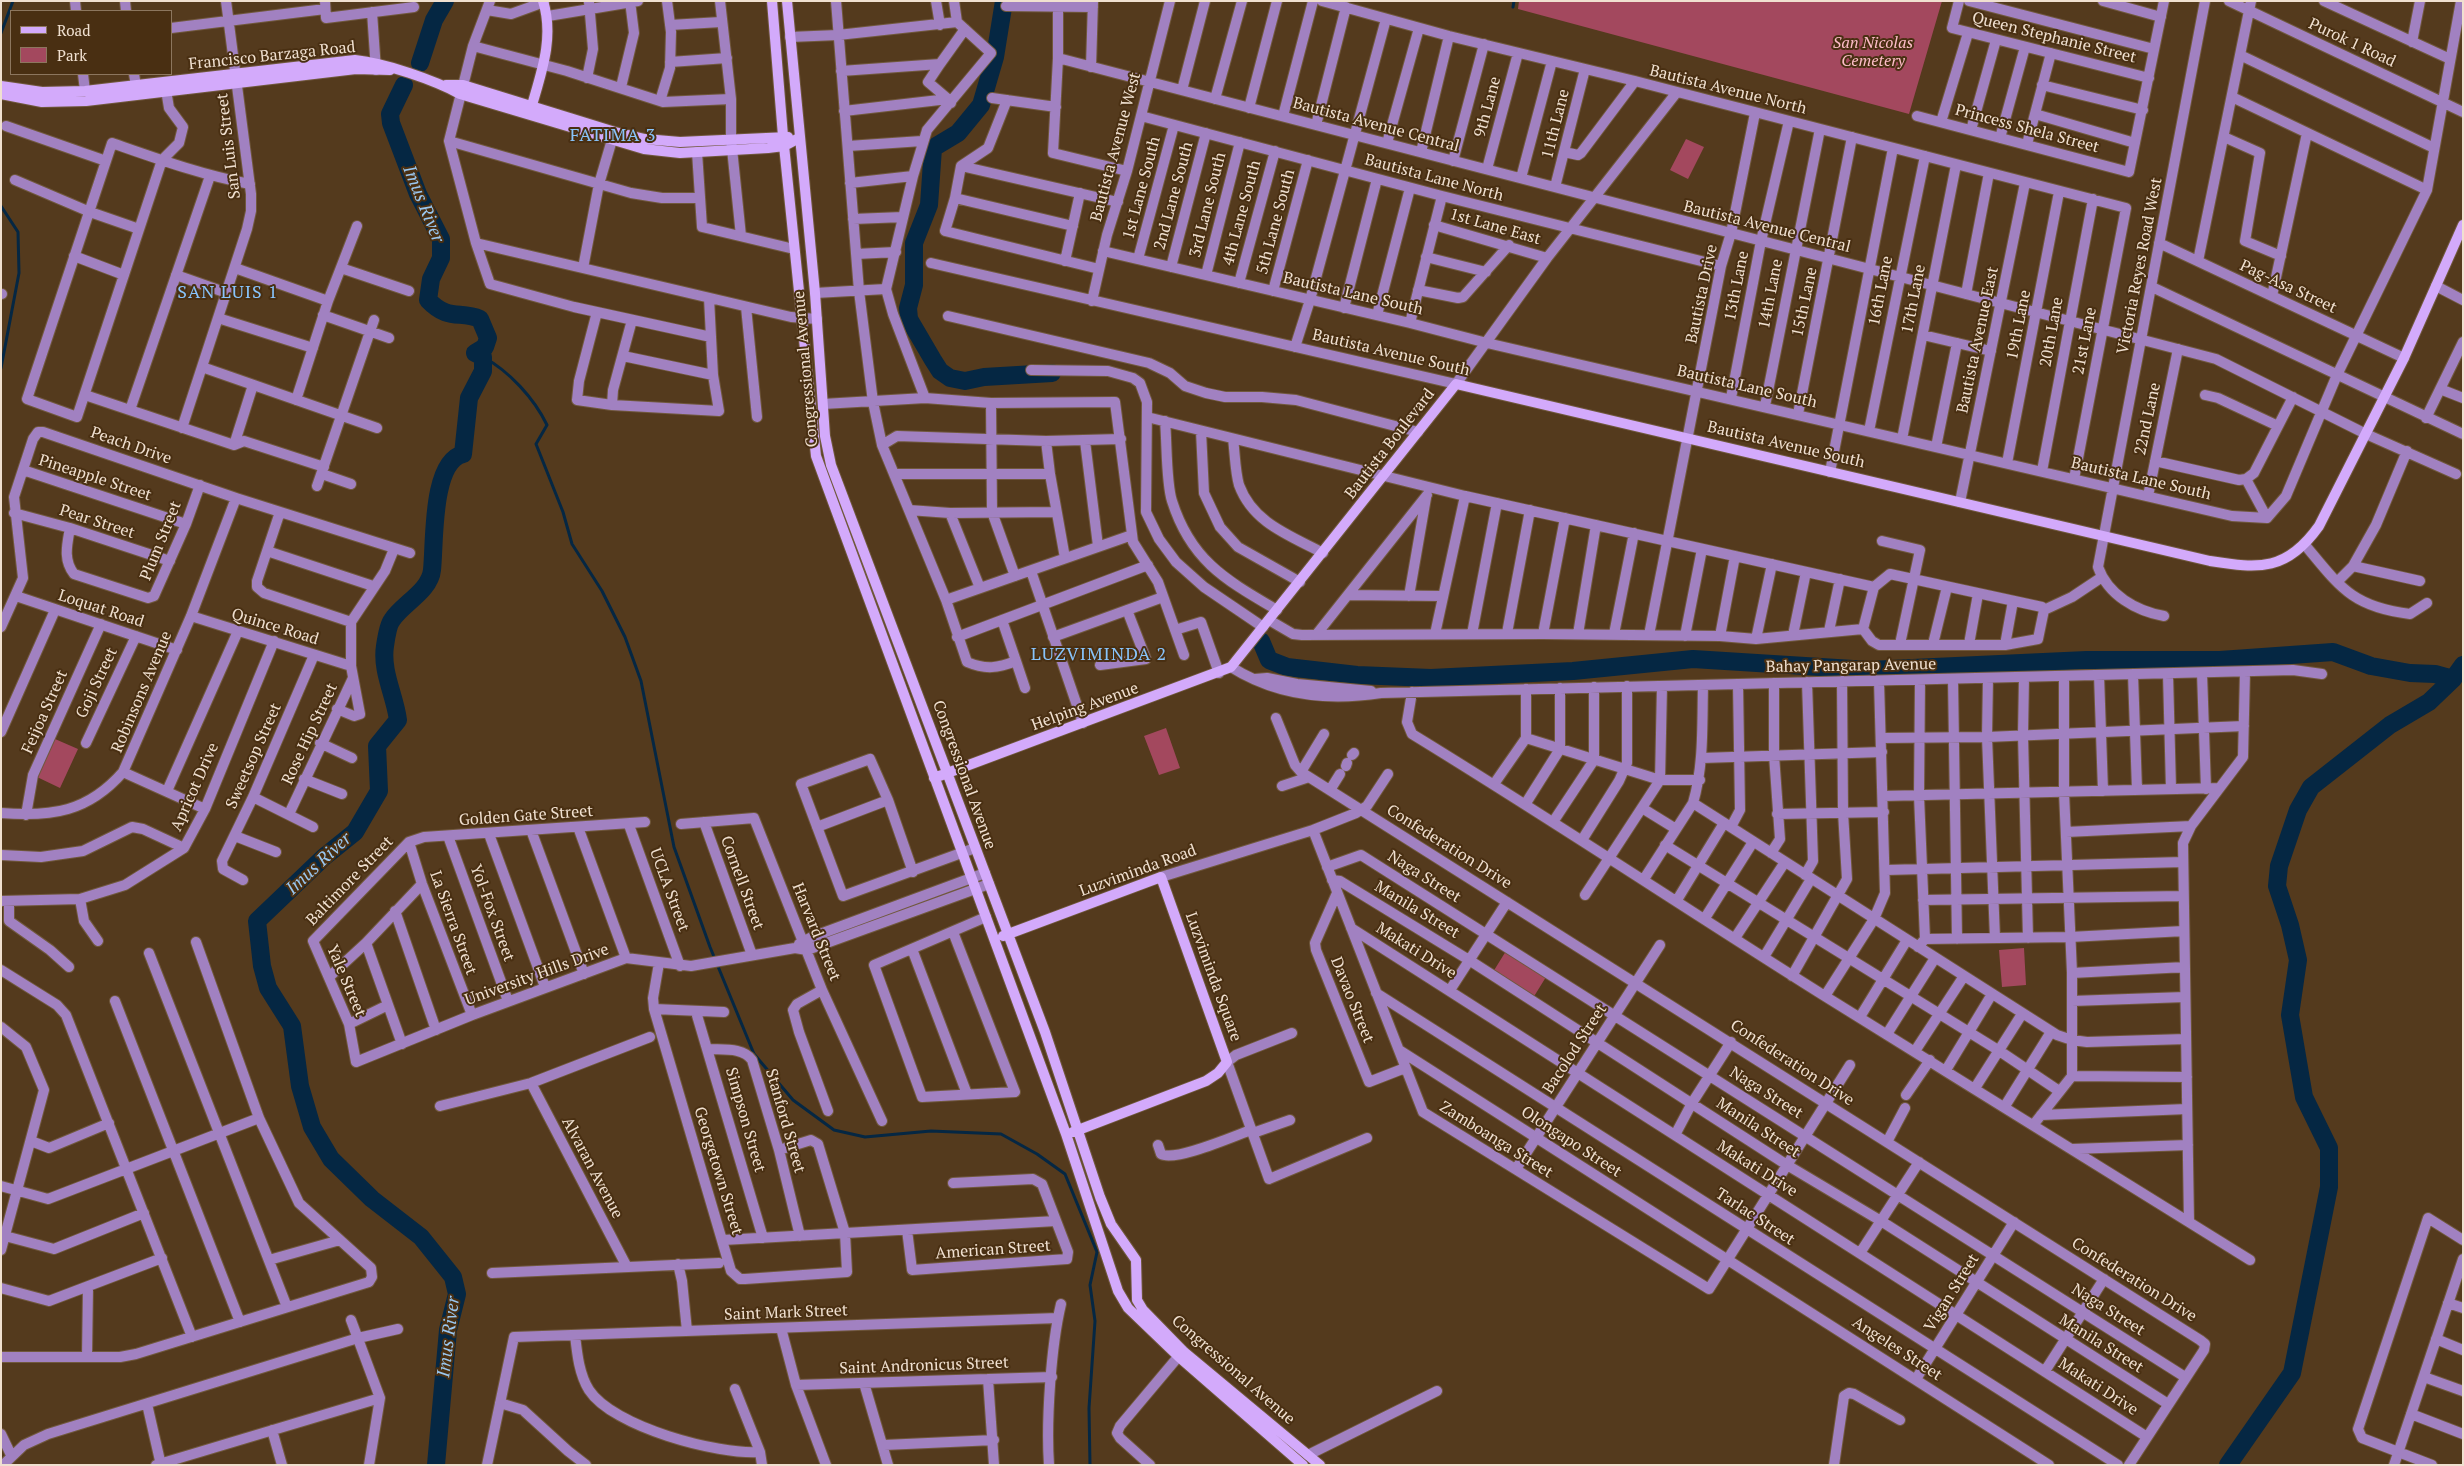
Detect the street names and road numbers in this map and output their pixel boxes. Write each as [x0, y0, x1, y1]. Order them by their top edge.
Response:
street label: Queen Stephanie Street [1970, 8, 2138, 68]
street label: Purok 1 Road [2305, 14, 2399, 72]
street label: Francisco Barzaga Road [188, 38, 356, 74]
street label: Bautista Avenue North [1648, 61, 1808, 119]
street label: Bautista Avenue West [1087, 70, 1145, 224]
street label: 9th Lane [1471, 74, 1505, 140]
street label: 11th Lane [1538, 87, 1574, 161]
street label: San Luis Street [213, 92, 245, 200]
street label: Bautista Avenue Central [1291, 94, 1461, 156]
street label: Princess Shela Street [1953, 101, 2101, 157]
street label: 1st Lane South [1119, 135, 1165, 241]
street label: 2nd Lane South [1150, 140, 1198, 252]
street label: 3rd Lane South [1186, 150, 1230, 260]
street label: Bautista Lane North [1362, 150, 1506, 206]
street label: 4th Lane South [1219, 158, 1265, 268]
street label: 5th Lane South [1253, 167, 1299, 277]
street label: Victoria Reyes Road West [2113, 176, 2167, 356]
street label: Bautista Avenue Central [1682, 197, 1852, 257]
street label: 1st Lane East [1447, 205, 1543, 249]
street label: Bautista Drive [1682, 243, 1722, 345]
street label: 13th Lane [1721, 249, 1753, 323]
street label: 16th Lane [1865, 254, 1897, 328]
street label: Pag-Asa Street [2237, 256, 2339, 318]
street label: 14th Lane [1755, 257, 1787, 331]
street label: 17th Lane [1898, 263, 1930, 335]
street label: 15th Lane [1788, 265, 1822, 339]
street label: Bautista Avenue East [1953, 265, 2003, 415]
street label: Bautista Lane South [1281, 269, 1425, 319]
street label: 19th Lane [2003, 288, 2035, 362]
street label: Congressional Avenue [790, 290, 822, 448]
street label: 20th Lane [2036, 296, 2068, 368]
street label: 21st Lane [2069, 306, 2101, 376]
street label: Bautista Avenue South [1310, 326, 1472, 380]
street label: Bautista Lane South [1675, 362, 1819, 412]
street label: 22nd Lane [2131, 381, 2165, 457]
street label: Bautista Boulevard [1341, 385, 1439, 503]
street label: Bautista Avenue South [1705, 418, 1867, 472]
street label: Peach Drive [88, 423, 174, 469]
street label: Pineapple Street [36, 451, 154, 505]
street label: Bautista Lane South [2069, 454, 2213, 504]
street label: Plum Street [136, 498, 186, 584]
street label: Pear Street [57, 501, 137, 543]
street label: Loquat Road [56, 586, 146, 632]
street label: Quince Road [229, 605, 321, 649]
street label: Robinsons Avenue [108, 628, 176, 756]
street label: Goji Street [72, 645, 122, 721]
street label: Bahay Pangarap Avenue [1766, 655, 1936, 677]
street label: Feijoa Street [18, 667, 72, 757]
street label: Helping Avenue [1029, 679, 1141, 735]
street label: Rose Hip Street [278, 680, 342, 788]
street label: Congressional Avenue [928, 698, 1000, 852]
street label: Sweetsop Street [222, 700, 286, 812]
street label: Apricot Drive [167, 740, 223, 834]
street label: Confederation Drive [1383, 801, 1515, 893]
street label: Golden Gate Street [458, 802, 594, 830]
street label: Baltimore Street [302, 832, 398, 930]
street label: Cornell Street [716, 833, 768, 933]
street label: Luzviminda Road [1077, 841, 1199, 901]
street label: UCLA Street [645, 846, 693, 934]
street label: Naga Street [1384, 847, 1464, 907]
street label: Yol-Fox Street [466, 862, 518, 964]
street label: La Sierra Street [425, 868, 481, 978]
street label: Manila Street [1371, 877, 1463, 943]
street label: Harvard Street [788, 880, 844, 984]
street label: Luzviminda Square [1181, 910, 1245, 1044]
street label: Makati Drive [1372, 919, 1460, 983]
street label: University Hills Drive [462, 940, 612, 1010]
street label: Yale Street [322, 942, 370, 1020]
street label: Davao Street [1326, 954, 1378, 1046]
street label: Bacolod Street [1539, 1001, 1611, 1097]
street label: Confederation Drive [1726, 1016, 1858, 1110]
street label: Naga Street [1726, 1063, 1806, 1123]
street label: Simpson Street [721, 1065, 769, 1175]
street label: Stanford Street [761, 1067, 809, 1175]
street label: Manila Street [1713, 1094, 1803, 1162]
street label: Zamboanga Street [1436, 1097, 1556, 1183]
street label: Olongapo Street [1517, 1102, 1625, 1182]
street label: Georgetown Street [689, 1105, 747, 1237]
street label: Alvaran Avenue [557, 1114, 627, 1222]
street label: Makati Drive [1713, 1137, 1801, 1201]
street label: Tarlac Street [1712, 1184, 1798, 1250]
street label: Confederation Drive [2068, 1234, 2200, 1326]
street label: American Street [935, 1236, 1051, 1264]
street label: Vigan Street [1920, 1250, 1984, 1336]
street label: Naga Street [2068, 1280, 2148, 1340]
street label: Saint Mark Street [724, 1301, 848, 1325]
street label: Manila Street [2055, 1310, 2147, 1378]
street label: Congressional Avenue [1167, 1311, 1299, 1429]
street label: Angeles Street [1848, 1313, 1946, 1385]
street label: Saint Andronicus Street [839, 1353, 1009, 1379]
street label: Makati Drive [2055, 1354, 2141, 1420]

